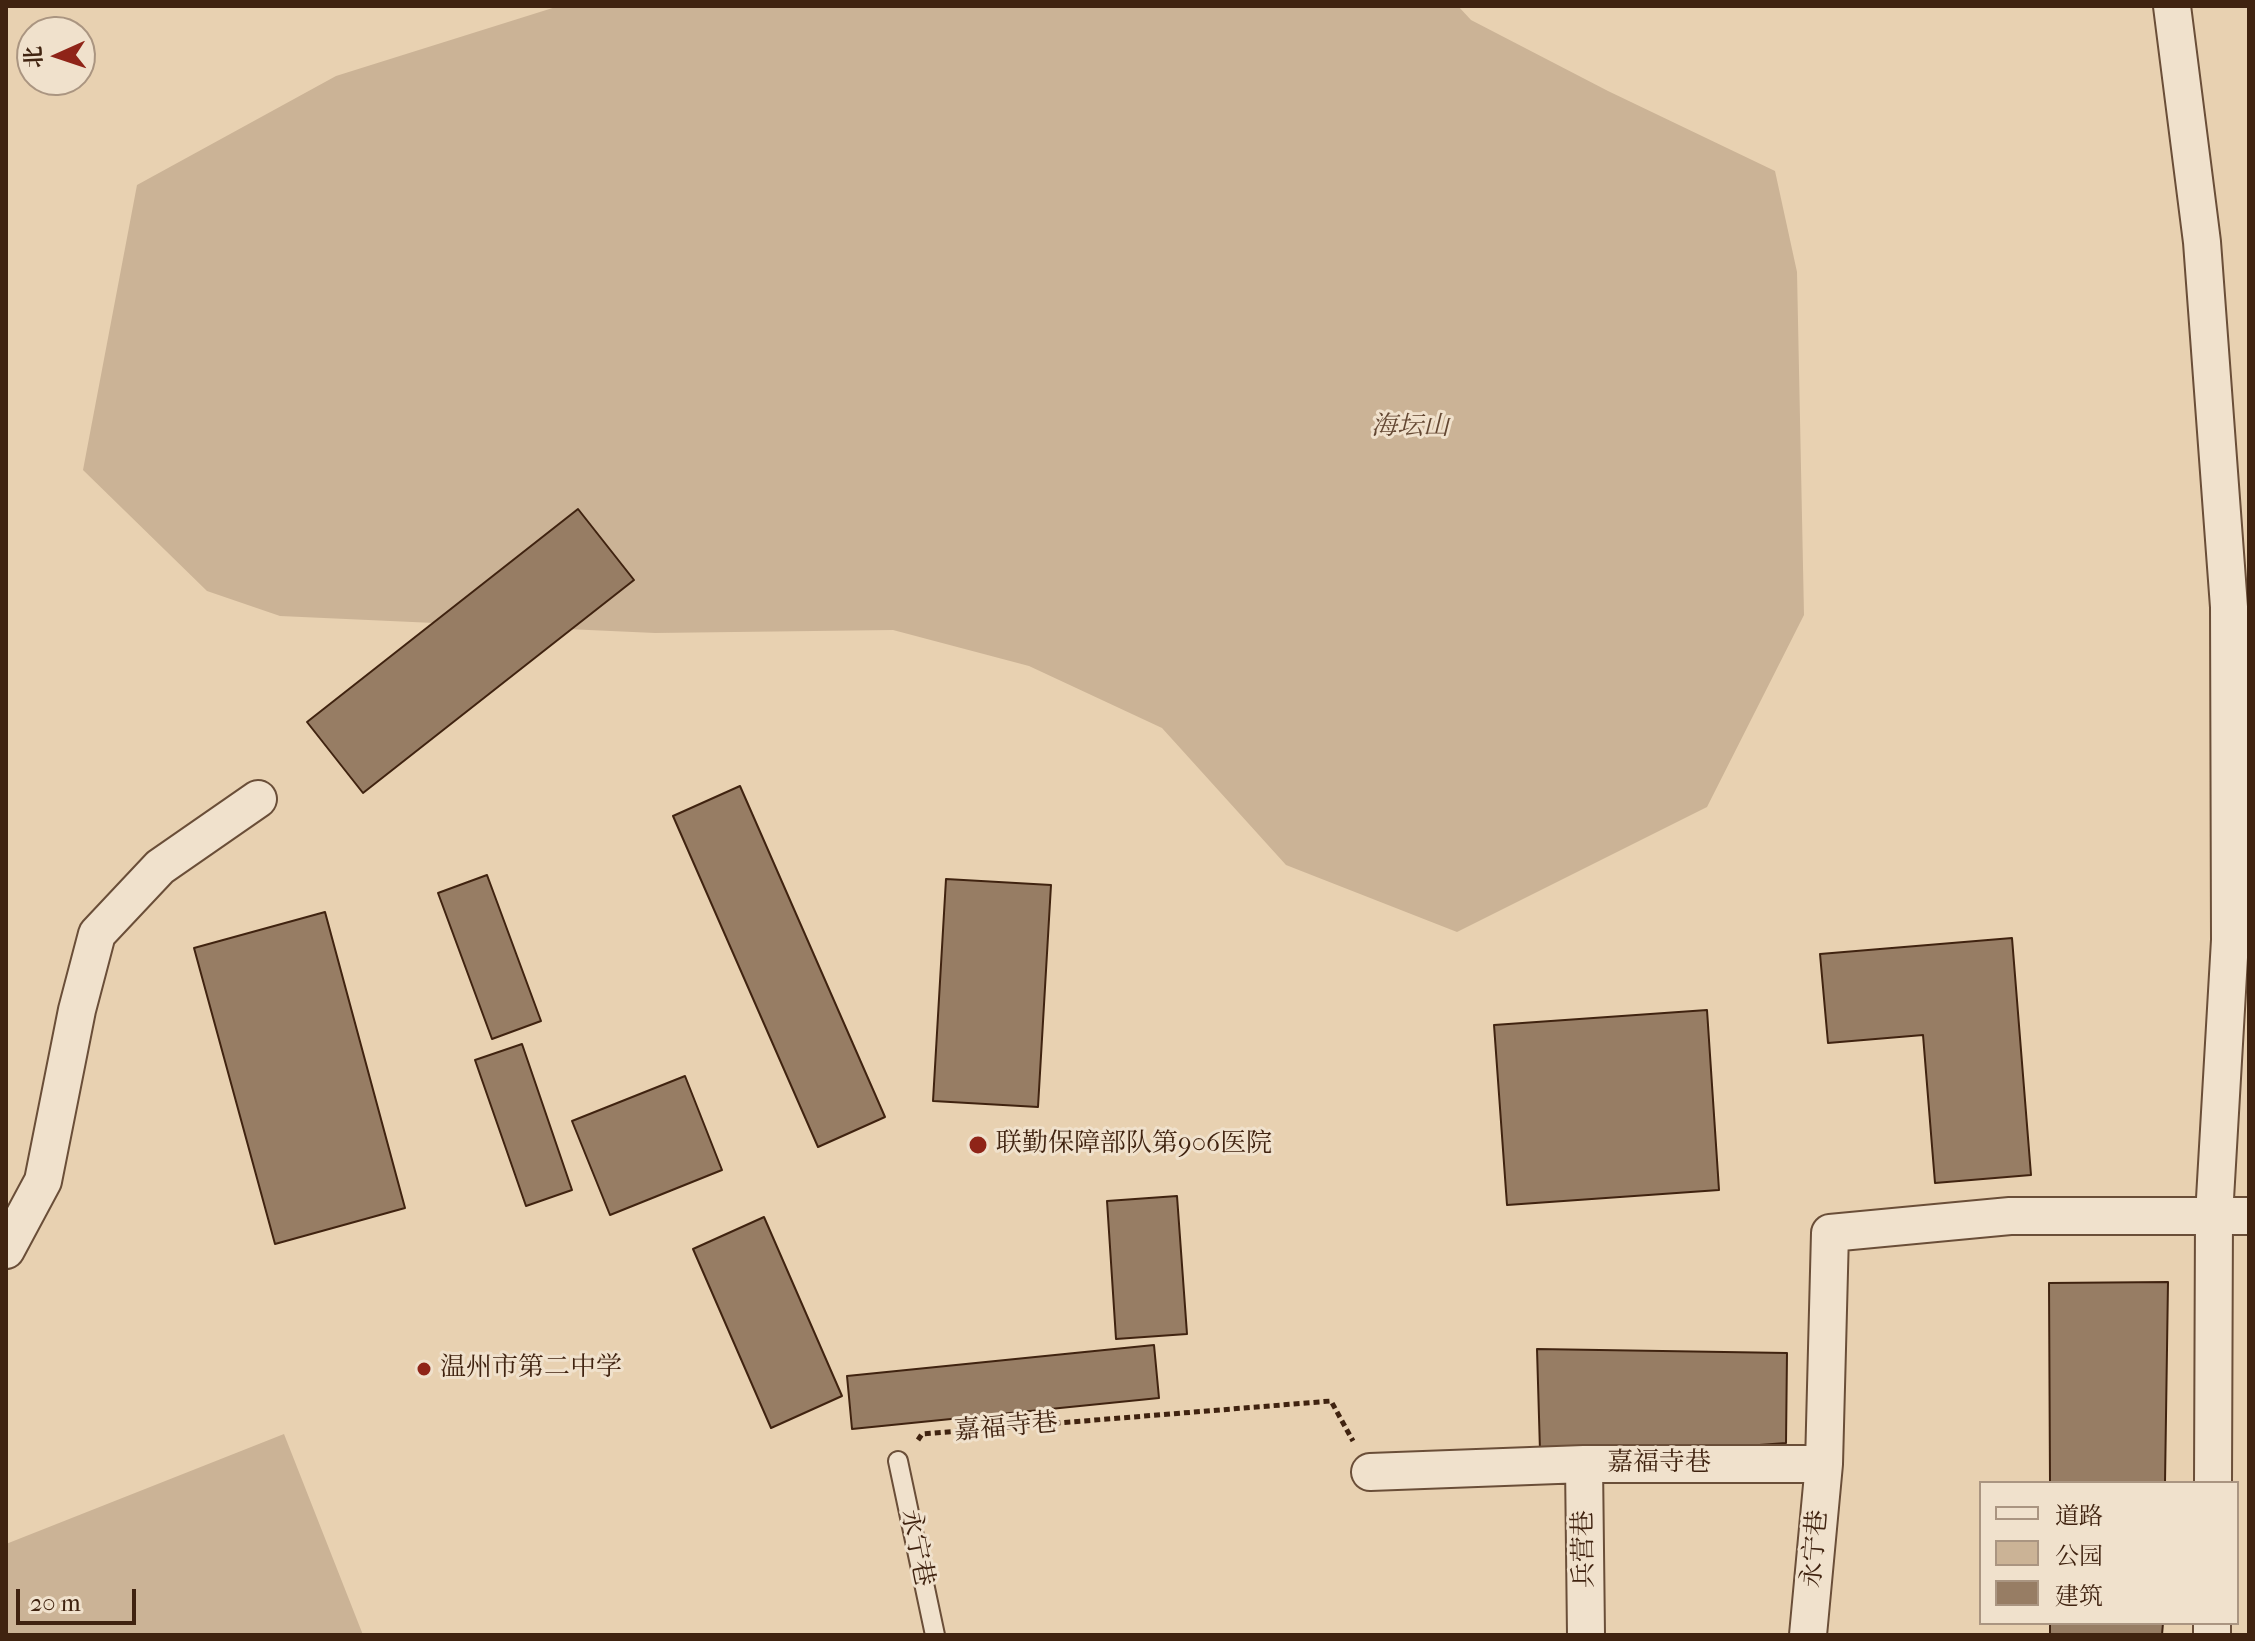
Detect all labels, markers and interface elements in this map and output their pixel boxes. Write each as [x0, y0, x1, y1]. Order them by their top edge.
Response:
north arrow [16, 16, 96, 96]
text: 北 [20, 45, 48, 69]
park label: 海坛山 [1371, 412, 1449, 444]
place label: 联勤保障部队第906医院 [996, 1129, 1272, 1161]
marker: 联勤保障部队第906医院 [967, 1134, 989, 1156]
place label: 温州市第二中学 [440, 1353, 622, 1385]
marker: 温州市第二中学 [415, 1360, 433, 1378]
street label: 嘉福寺巷 [953, 1408, 1059, 1448]
street label: 嘉福寺巷 [1607, 1448, 1711, 1480]
legend [1979, 1481, 2239, 1625]
text: 道路 [2055, 1502, 2103, 1530]
street label: 永宁巷 [893, 1507, 939, 1589]
street label: 永宁巷 [1797, 1509, 1835, 1589]
street label: 兵营巷 [1569, 1510, 1601, 1588]
text: 公园 [2055, 1542, 2103, 1570]
scale bar [20, 1573, 140, 1623]
text: 建筑 [2055, 1582, 2103, 1610]
text: 20 m [30, 1589, 81, 1617]

